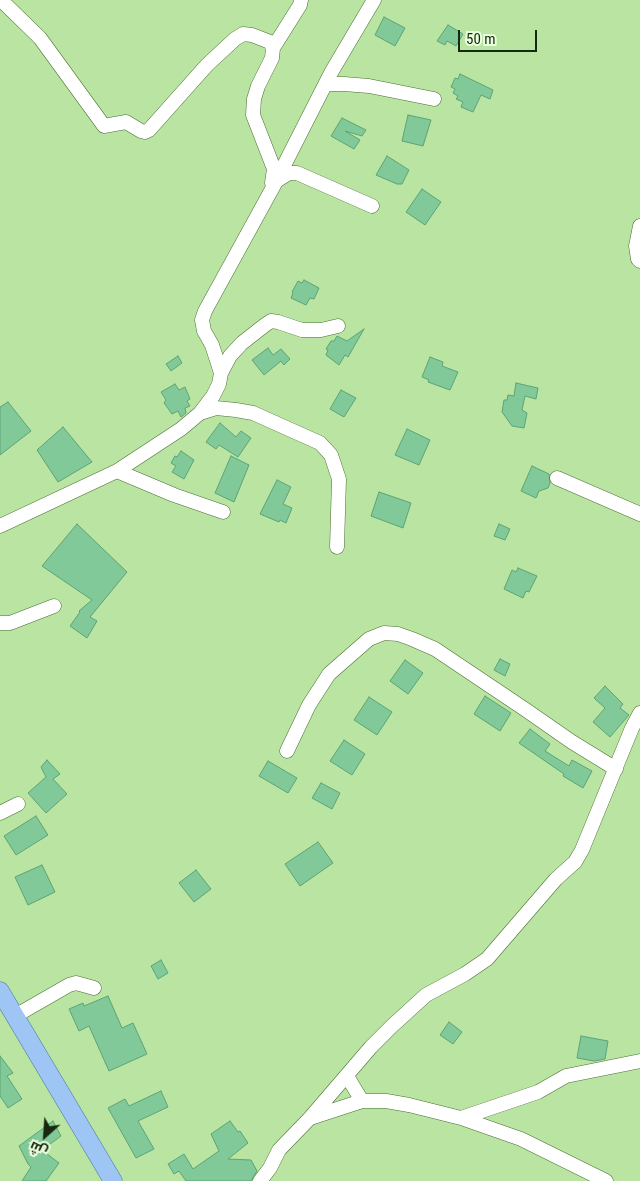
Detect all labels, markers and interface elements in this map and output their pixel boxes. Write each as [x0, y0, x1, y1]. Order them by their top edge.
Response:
scale bar [460, 20, 539, 52]
text: 50 m [466, 30, 496, 48]
north arrow [20, 1111, 70, 1161]
text: ش [27, 1138, 50, 1161]

